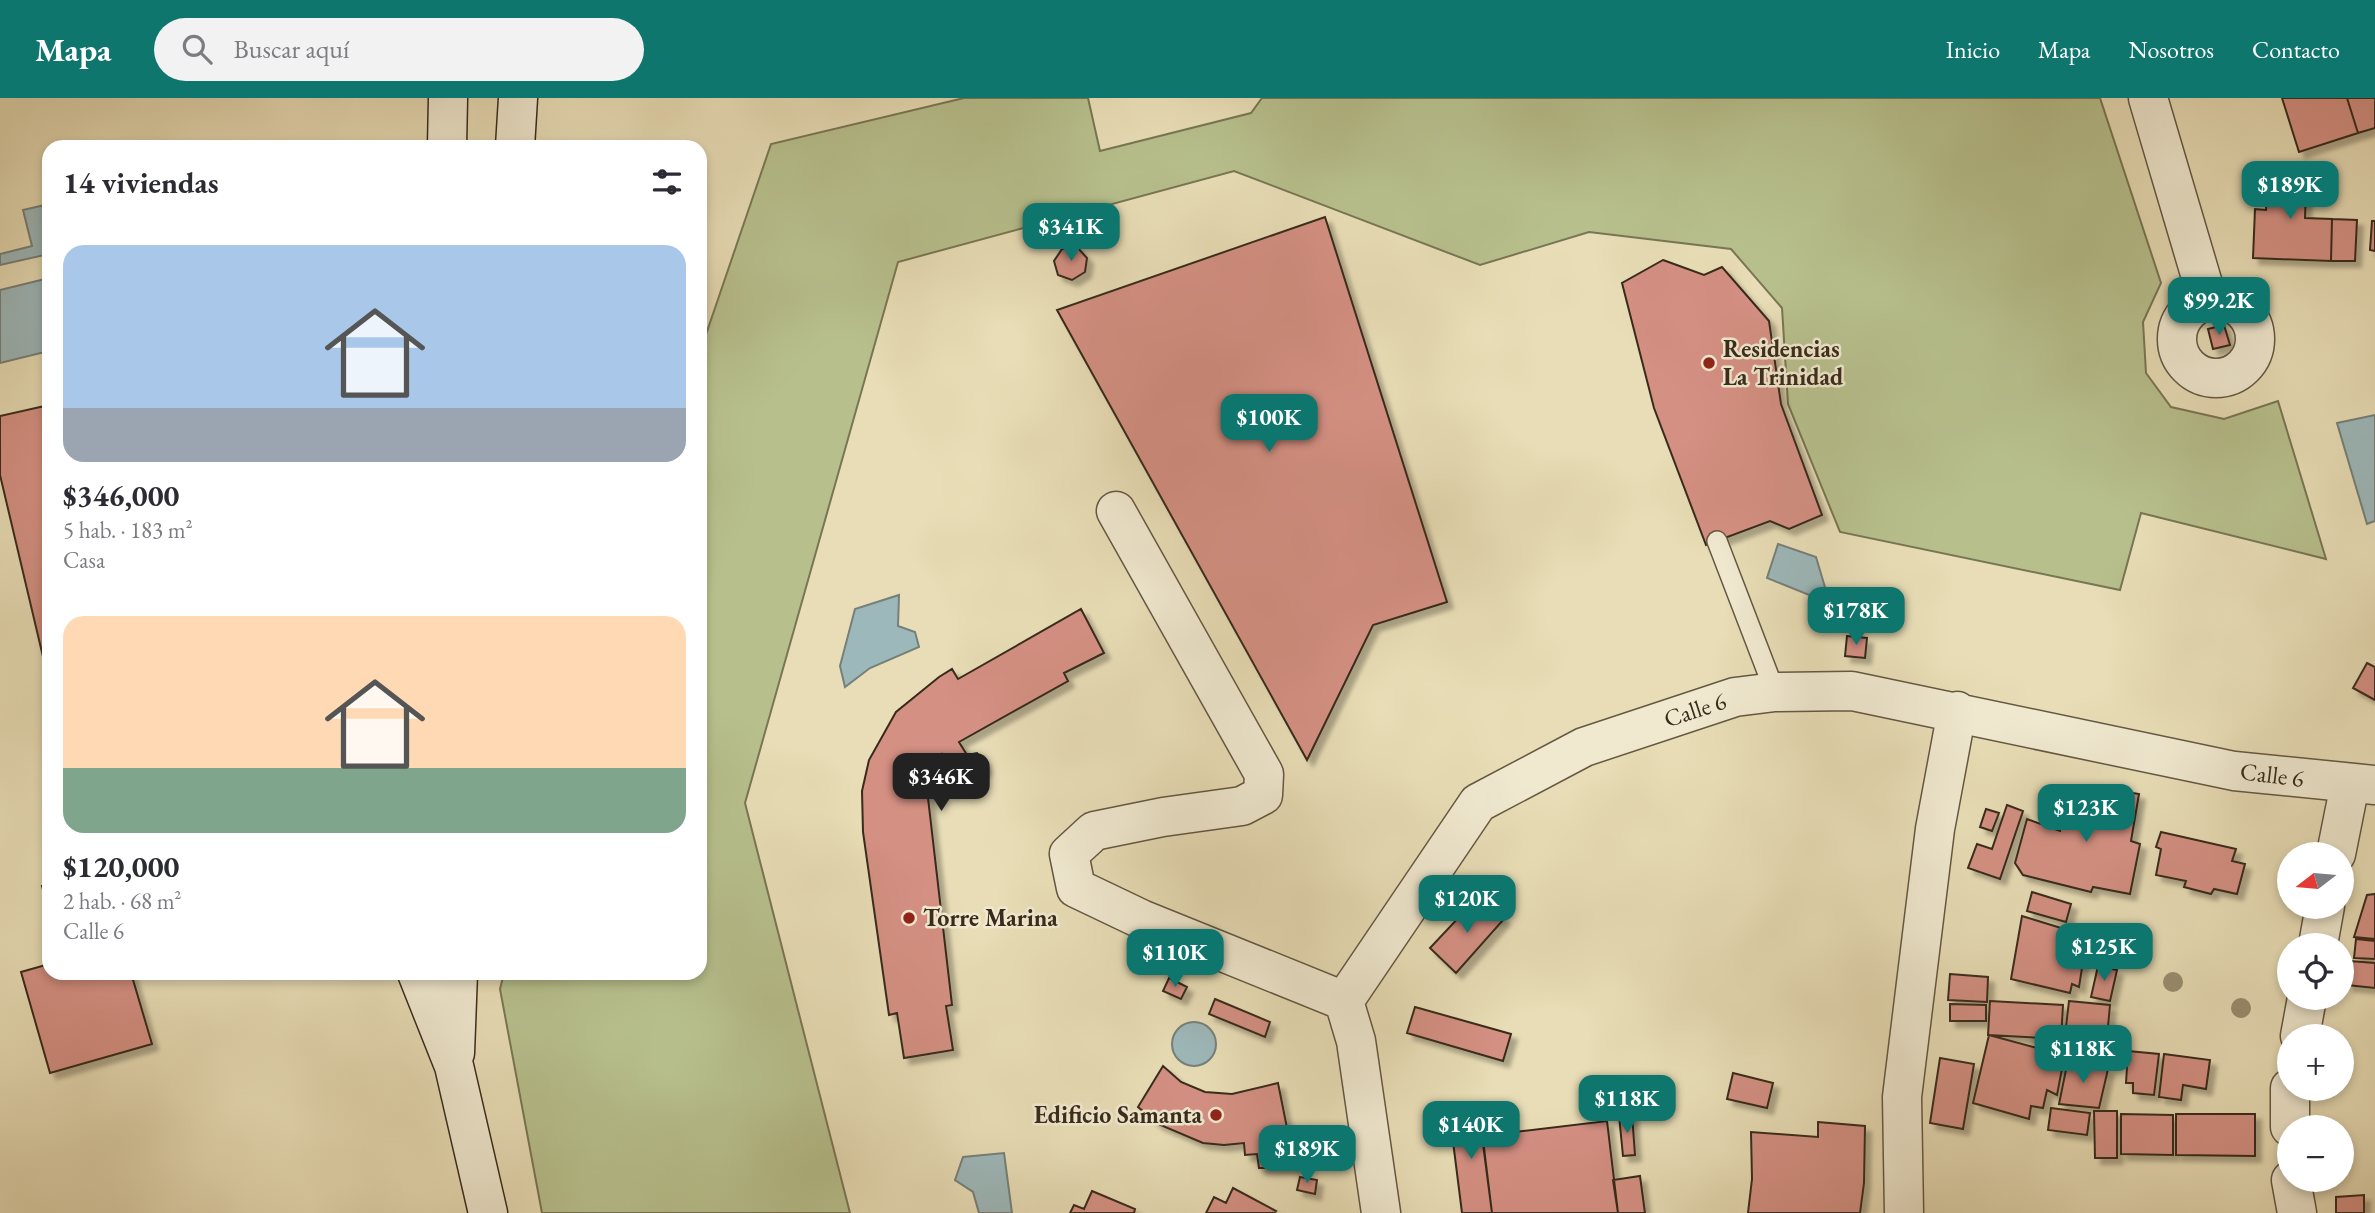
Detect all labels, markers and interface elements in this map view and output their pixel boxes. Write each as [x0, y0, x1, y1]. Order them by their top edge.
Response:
search box [154, 18, 644, 81]
text: Mapa [35, 28, 112, 71]
icon: search [178, 30, 216, 68]
text: Buscar aquí [234, 32, 349, 66]
text: Inicio [1946, 34, 2000, 65]
text: Mapa [2038, 34, 2090, 65]
text: Nosotros [2128, 34, 2214, 65]
text: Contacto [2252, 34, 2340, 65]
pin: $189K [2241, 162, 2339, 221]
text: 14 viviendas [63, 163, 219, 202]
icon: filters [648, 163, 686, 201]
text: $189K [2258, 169, 2322, 199]
pin: $341K [1022, 204, 1120, 263]
text: $341K [1039, 211, 1103, 241]
pin: $99.2K [2162, 278, 2276, 337]
text: $99.2K [2184, 285, 2254, 315]
icon: home [312, 290, 438, 416]
place label: Residencias La Trinidad [1723, 333, 1844, 392]
marker: Residencias La Trinidad [1701, 355, 1717, 371]
pin: $100K [1220, 394, 1318, 454]
text: $100K [1237, 402, 1301, 432]
text: $346,000 [63, 476, 179, 515]
text: 5 hab. · 183 m² [63, 515, 193, 545]
text: Casa [63, 545, 105, 575]
pin: $178K [1807, 588, 1905, 647]
text: $178K [1824, 595, 1888, 625]
icon: home [312, 661, 438, 787]
street label: Calle 6 [1660, 685, 1730, 734]
pin: $346K [892, 754, 990, 813]
street label: Calle 6 [2238, 755, 2306, 794]
text: $346K [909, 761, 973, 791]
pin: $123K [2037, 784, 2135, 844]
text: $123K [2054, 792, 2118, 822]
north arrow [2277, 842, 2354, 919]
map controls [2277, 842, 2354, 1192]
text: $120,000 [63, 847, 179, 886]
pin: $120K [1418, 876, 1516, 935]
text: $120K [1435, 883, 1499, 913]
text: 2 hab. · 68 m² [63, 886, 182, 916]
place label: Torre Marina [923, 902, 1058, 933]
marker: Torre Marina [901, 910, 917, 926]
text: Calle 6 [63, 916, 124, 946]
pin: $125K [2055, 924, 2153, 983]
pin: $110K [1126, 930, 1224, 989]
text: $125K [2072, 931, 2136, 961]
button: locate [2277, 933, 2354, 1010]
text: $110K [1143, 937, 1207, 967]
button: + [2277, 1024, 2354, 1101]
pin: $118K [2034, 1026, 2132, 1085]
text: $118K [2051, 1033, 2115, 1063]
pin: $118K [1578, 1076, 1676, 1135]
text: $118K [1595, 1083, 1659, 1113]
place label: Edificio Samanta [1034, 1099, 1202, 1130]
pin: $140K [1422, 1102, 1520, 1161]
marker: Edificio Samanta [1208, 1107, 1224, 1123]
text: $140K [1439, 1109, 1503, 1139]
button: − [2277, 1115, 2354, 1192]
pin: $189K [1258, 1126, 1356, 1185]
text: $189K [1275, 1133, 1339, 1163]

